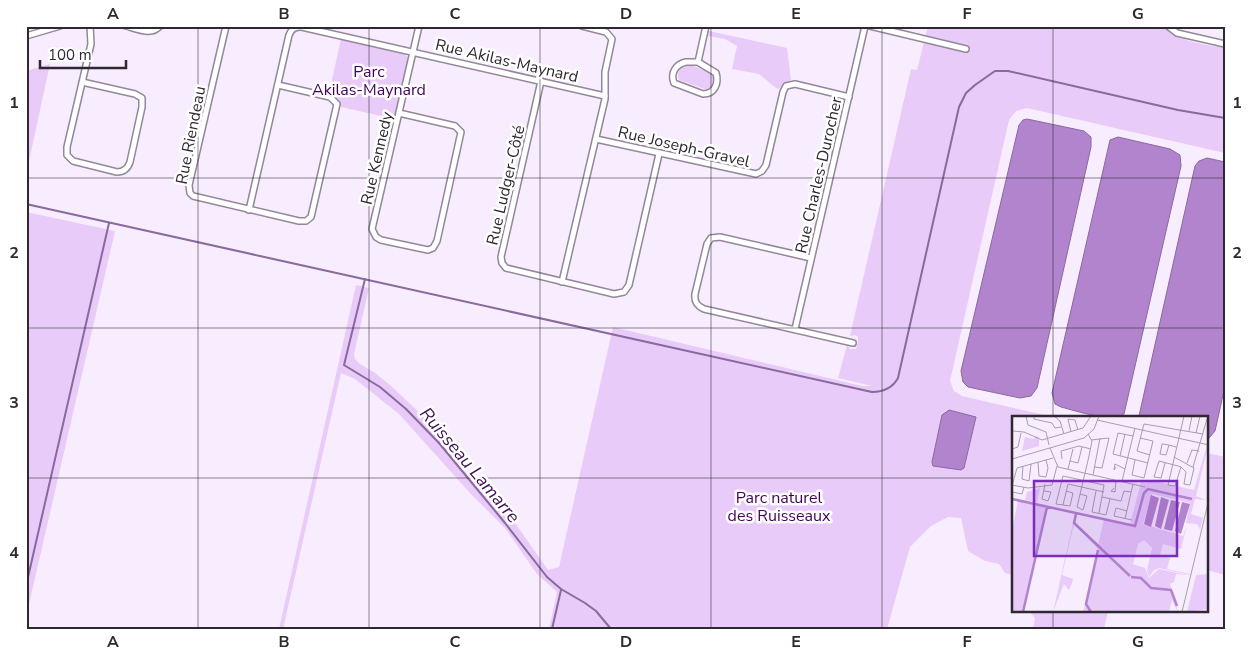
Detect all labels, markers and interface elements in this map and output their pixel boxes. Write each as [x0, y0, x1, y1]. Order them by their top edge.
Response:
text: A [107, 3, 119, 25]
text: B [278, 3, 290, 25]
text: C [450, 3, 461, 25]
text: D [620, 3, 632, 25]
text: E [791, 3, 801, 25]
text: F [963, 3, 972, 25]
text: G [1132, 3, 1144, 25]
street label: Rue Akilas-Maynard [433, 34, 580, 88]
scale bar [40, 38, 126, 70]
text: 100 m [48, 45, 92, 65]
park label: Parc Akilas-Maynard [312, 61, 426, 101]
street label: Rue Riendeau [171, 84, 211, 186]
text: 1 [9, 92, 19, 114]
text: 1 [1232, 92, 1242, 114]
street label: Rue Charles-Durocher [790, 94, 848, 256]
street label: Rue Kennedy [356, 109, 399, 207]
street label: Rue Joseph-Gravel [616, 121, 752, 173]
street label: Rue Ludger-Côté [482, 123, 530, 247]
text: 2 [9, 242, 19, 264]
text: 2 [1232, 242, 1242, 264]
text: 3 [9, 392, 19, 414]
text: 3 [1232, 392, 1242, 414]
water label: Ruisseau Lamarre [414, 402, 526, 528]
inset map [1012, 416, 1208, 612]
park label: Parc naturel des Ruisseaux [728, 487, 831, 527]
text: 4 [9, 542, 19, 564]
text: 4 [1232, 542, 1242, 564]
text: A [107, 631, 119, 653]
text: B [278, 631, 290, 653]
text: C [450, 631, 461, 653]
text: D [620, 631, 632, 653]
text: E [791, 631, 801, 653]
text: F [963, 631, 972, 653]
text: G [1132, 631, 1144, 653]

